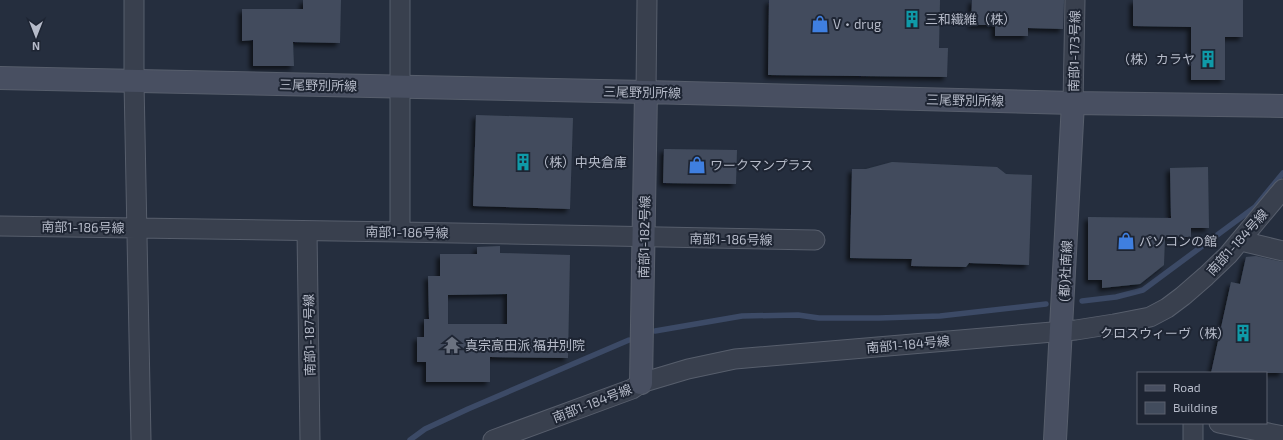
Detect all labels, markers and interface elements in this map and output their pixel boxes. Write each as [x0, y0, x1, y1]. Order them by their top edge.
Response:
building icon: 三和繊維（株） [902, 9, 922, 29]
street label: 南部1-173号線 [1065, 10, 1083, 92]
place label: 三和繊維（株） [925, 11, 1016, 27]
shop icon: V・drug [810, 14, 830, 34]
north arrow [16, 16, 56, 56]
place label: V・drug [833, 16, 881, 32]
text: N [32, 40, 40, 53]
building icon: （株）カラヤ [1198, 49, 1218, 69]
place label: （株）カラヤ [1117, 51, 1195, 67]
street label: 三尾野別所線 [279, 76, 357, 94]
street label: 三尾野別所線 [603, 83, 681, 101]
street label: 三尾野別所線 [926, 91, 1004, 109]
building icon: （株）中央倉庫 [513, 152, 533, 172]
place label: （株）中央倉庫 [536, 154, 627, 170]
shop icon: ワークマンプラス [687, 155, 707, 175]
place label: ワークマンプラス [710, 157, 813, 173]
street label: 南部1-182号線 [635, 195, 653, 279]
street label: 南部1-184号線 [1203, 206, 1271, 278]
street label: 南部1-186号線 [41, 218, 125, 236]
street label: 南部1-186号線 [365, 223, 449, 241]
street label: 南部1-186号線 [689, 230, 773, 248]
shop icon: パソコンの館 [1116, 231, 1136, 251]
place label: パソコンの館 [1139, 233, 1217, 249]
street label: (都)社南線 [1055, 240, 1075, 302]
street label: 南部1-187号線 [300, 294, 318, 376]
building icon: クロスウィーヴ（株） [1233, 323, 1253, 343]
place label: クロスウィーヴ（株） [1100, 325, 1230, 341]
street label: 南部1-184号線 [866, 332, 950, 356]
temple icon: 真宗高田派 福井別院 [442, 335, 462, 355]
place label: 真宗高田派 福井別院 [465, 337, 585, 353]
legend [1137, 372, 1267, 424]
text: Road [1173, 380, 1201, 394]
street label: 南部1-184号線 [550, 381, 634, 425]
text: Building [1173, 400, 1218, 414]

